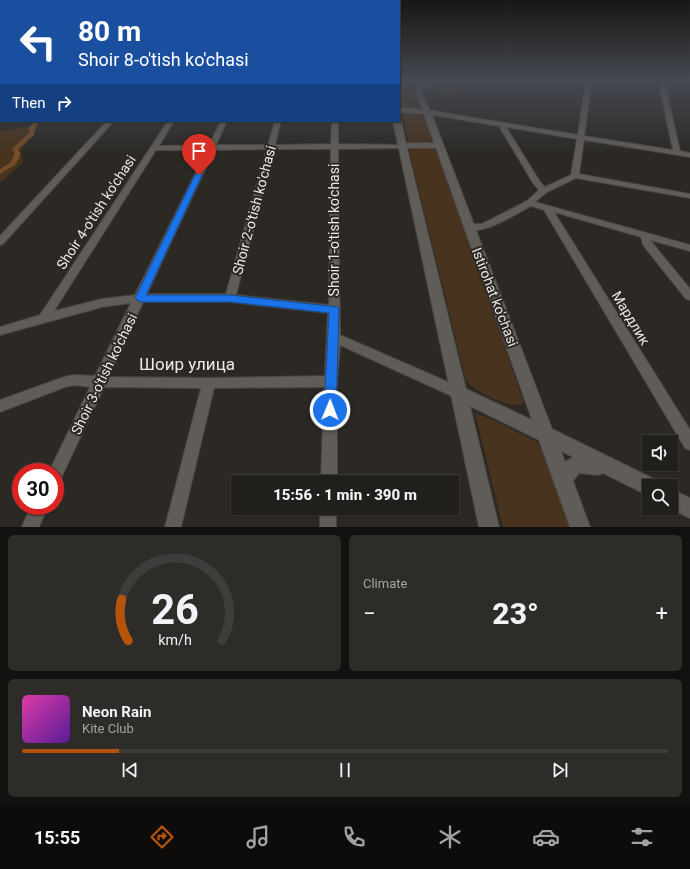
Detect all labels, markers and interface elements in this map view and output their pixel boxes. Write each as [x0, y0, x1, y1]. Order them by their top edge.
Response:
text: 80 m [78, 15, 141, 48]
icon: left [12, 16, 64, 68]
text: Shoir 8-o'tish ko'chasi [78, 49, 249, 70]
icon: right [53, 92, 75, 114]
text: Then [12, 94, 45, 112]
pin [182, 134, 216, 175]
icon: arrive [188, 140, 210, 162]
street label: Shoir 2-o'tish ko'chasi [229, 144, 279, 276]
street label: Shoir 4-o'tish ko'chasi [53, 152, 139, 272]
street label: Shoir 1-o'tish ko'chasi [326, 164, 342, 296]
street label: Istirohat ko'chasi [469, 245, 521, 349]
street label: Мардлик [609, 288, 653, 348]
street label: Shoir 3-o'tish ko'chasi [68, 311, 140, 437]
street label: Шоир улица [139, 354, 235, 374]
position arrow [309, 389, 351, 431]
map controls [642, 435, 678, 515]
button: sound [642, 435, 678, 471]
speed limit sign: 30 [12, 463, 64, 515]
button: search [642, 479, 678, 515]
text: 15:56 · 1 min · 390 m [273, 486, 417, 504]
text: Climate [363, 576, 407, 591]
text: 26 [151, 585, 198, 634]
text: 23° [492, 596, 539, 631]
text: − [363, 601, 376, 626]
text: + [656, 601, 668, 626]
text: km/h [158, 632, 191, 648]
text: Neon Rain [82, 703, 151, 721]
text: Kite Club [82, 721, 134, 736]
icon: previous [119, 759, 141, 781]
icon: pause [334, 759, 356, 781]
icon: next [549, 759, 571, 781]
icon: directions [148, 823, 176, 851]
icon: music [244, 823, 272, 851]
icon: phone [340, 823, 368, 851]
icon: climate [436, 823, 464, 851]
icon: car [532, 823, 560, 851]
icon: filters [628, 823, 656, 851]
text: 15:55 [34, 827, 80, 848]

